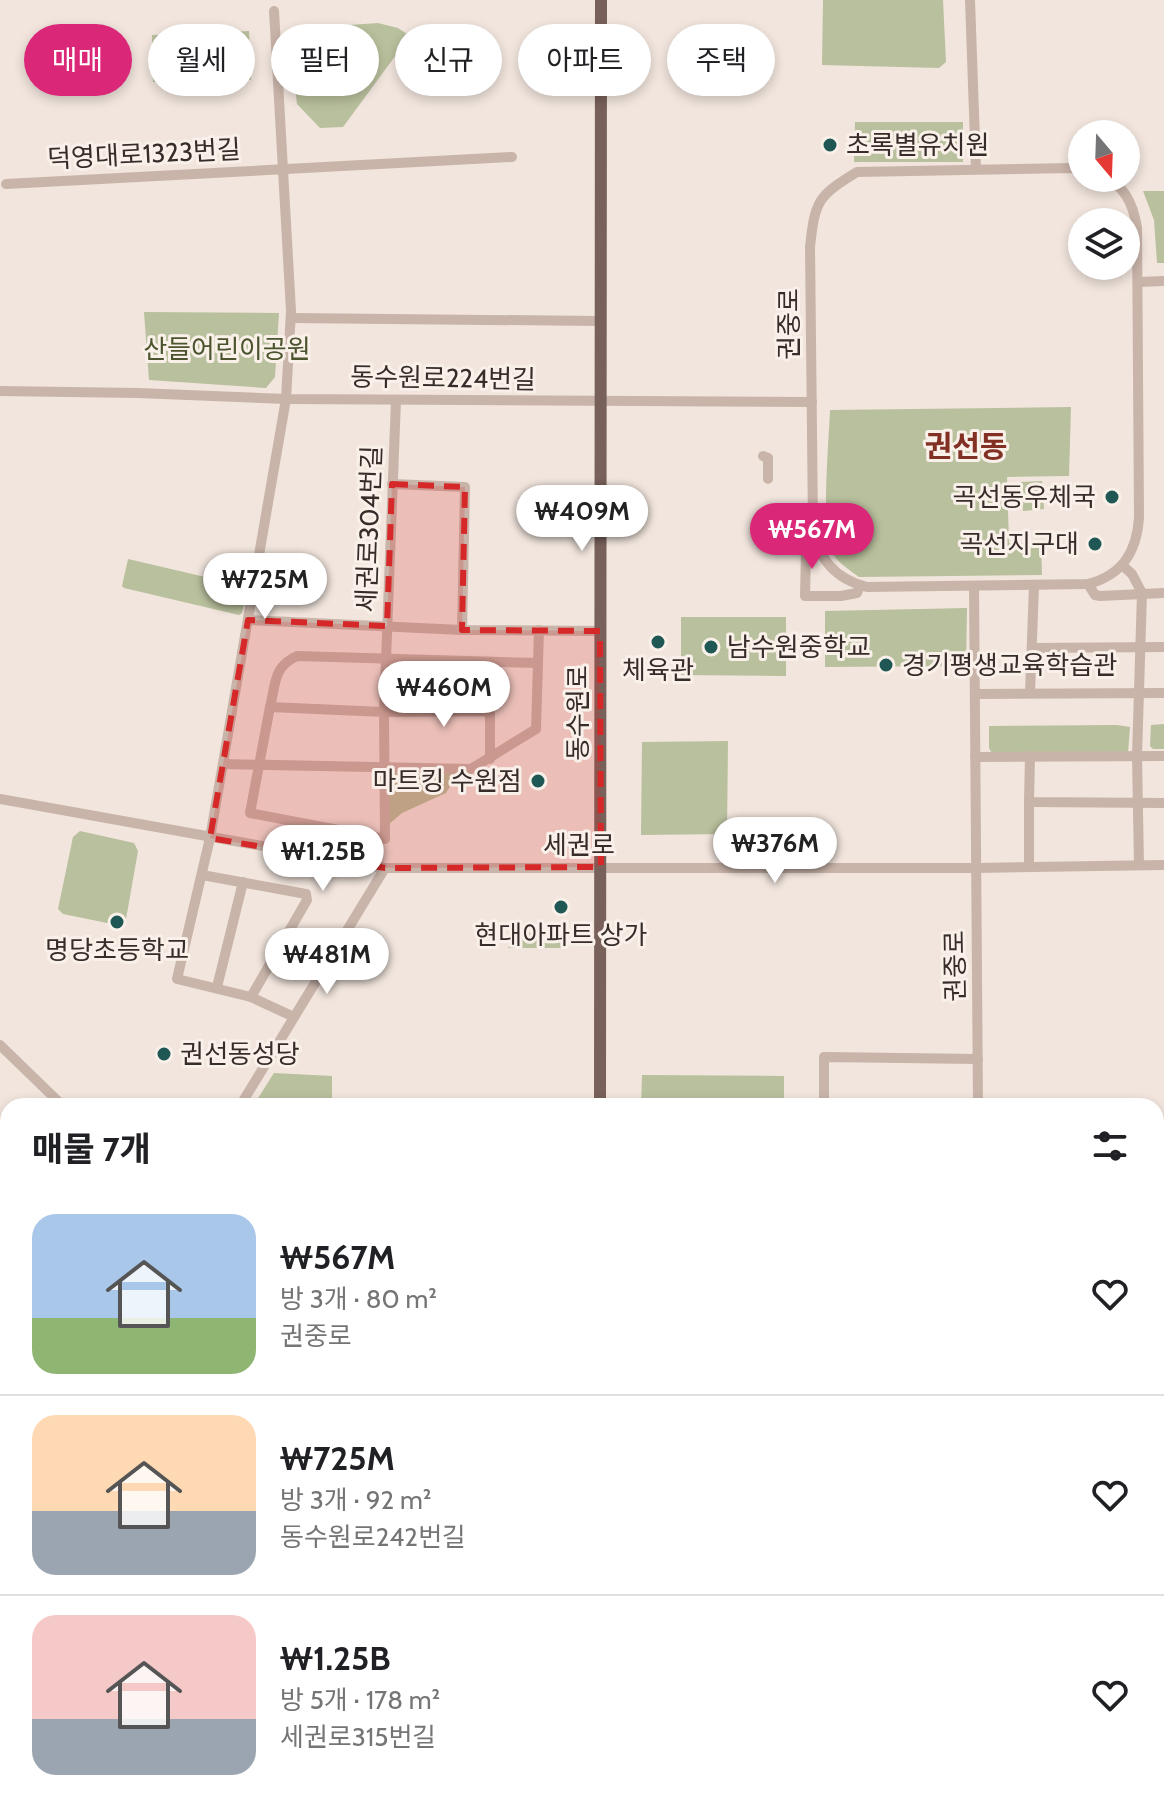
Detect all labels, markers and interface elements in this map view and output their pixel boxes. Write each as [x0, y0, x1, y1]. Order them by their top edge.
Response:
chip: 매매 [24, 24, 132, 96]
chip: 월세 [148, 24, 255, 96]
chip: 필터 [271, 24, 379, 96]
chip: 신규 [395, 24, 502, 96]
chip: 아파트 [518, 24, 651, 96]
chip: 주택 [667, 24, 775, 96]
north arrow [1068, 120, 1140, 192]
map controls [1068, 120, 1140, 280]
place label: 초록별유치원 [846, 129, 990, 161]
street label: 덕영대로1323번길 [46, 133, 242, 175]
marker: 초록별유치원 [821, 136, 839, 154]
button: layers [1068, 208, 1140, 280]
street label: 권중로 [773, 288, 805, 360]
park label: 산들어린이공원 [143, 333, 311, 365]
street label: 동수원로224번길 [350, 360, 536, 396]
district label: 권선동 [925, 428, 1007, 465]
street label: 세권로304번길 [350, 445, 388, 613]
place label: 곡선동우체국 [952, 481, 1096, 513]
pin: ₩409M [526, 485, 638, 553]
marker: 곡선동우체국 [1103, 488, 1121, 506]
text: ₩409M [534, 495, 630, 527]
pin: ₩567M [756, 503, 868, 571]
text: ₩567M [768, 513, 856, 545]
place label: 곡선지구대 [959, 528, 1079, 560]
marker: 곡선지구대 [1086, 535, 1104, 553]
pin: ₩725M [209, 553, 321, 621]
text: ₩725M [221, 563, 309, 595]
place label: 남수원중학교 [727, 631, 871, 663]
marker: 체육관 [649, 633, 667, 651]
marker: 남수원중학교 [702, 638, 720, 656]
place label: 경기평생교육학습관 [902, 649, 1117, 681]
place label: 체육관 [622, 654, 694, 686]
marker: 경기평생교육학습관 [877, 656, 895, 674]
pin: ₩460M [388, 661, 500, 729]
street label: 동수원로 [562, 665, 594, 761]
text: ₩460M [396, 671, 492, 703]
place label: 마트킹 수원점 [373, 765, 522, 797]
marker: 마트킹 수원점 [529, 772, 547, 790]
pin: ₩376M [719, 817, 831, 885]
pin: ₩1.25B [258, 825, 388, 893]
text: ₩376M [731, 827, 819, 859]
street label: 세권로 [543, 829, 615, 861]
text: ₩1.25B [281, 835, 365, 867]
marker: 현대아파트 상가 [552, 898, 570, 916]
marker: 명당초등학교 [108, 913, 126, 931]
place label: 현대아파트 상가 [474, 919, 648, 951]
pin: ₩481M [271, 928, 383, 996]
street label: 권중로 [938, 930, 972, 1002]
place label: 명당초등학교 [45, 934, 189, 966]
text: ₩481M [283, 938, 371, 970]
place label: 권선동성당 [180, 1038, 300, 1070]
marker: 권선동성당 [155, 1045, 173, 1063]
icon: filters [1088, 1124, 1132, 1168]
text: 매물 7개 [32, 1128, 151, 1170]
text: ₩567M [280, 1236, 395, 1278]
icon: home [96, 1246, 192, 1342]
icon: heart [1088, 1272, 1132, 1316]
text: 방 3개 · 80 m² [280, 1283, 437, 1315]
text: 권중로 [280, 1320, 352, 1352]
text: ₩725M [280, 1437, 395, 1479]
icon: home [96, 1447, 192, 1543]
icon: heart [1088, 1473, 1132, 1517]
text: 방 3개 · 92 m² [280, 1484, 431, 1516]
text: 동수원로242번길 [280, 1521, 466, 1553]
text: ₩1.25B [280, 1637, 391, 1679]
icon: home [96, 1647, 192, 1743]
icon: heart [1088, 1673, 1132, 1717]
text: 방 5개 · 178 m² [280, 1684, 440, 1716]
text: 세권로315번길 [280, 1721, 436, 1753]

